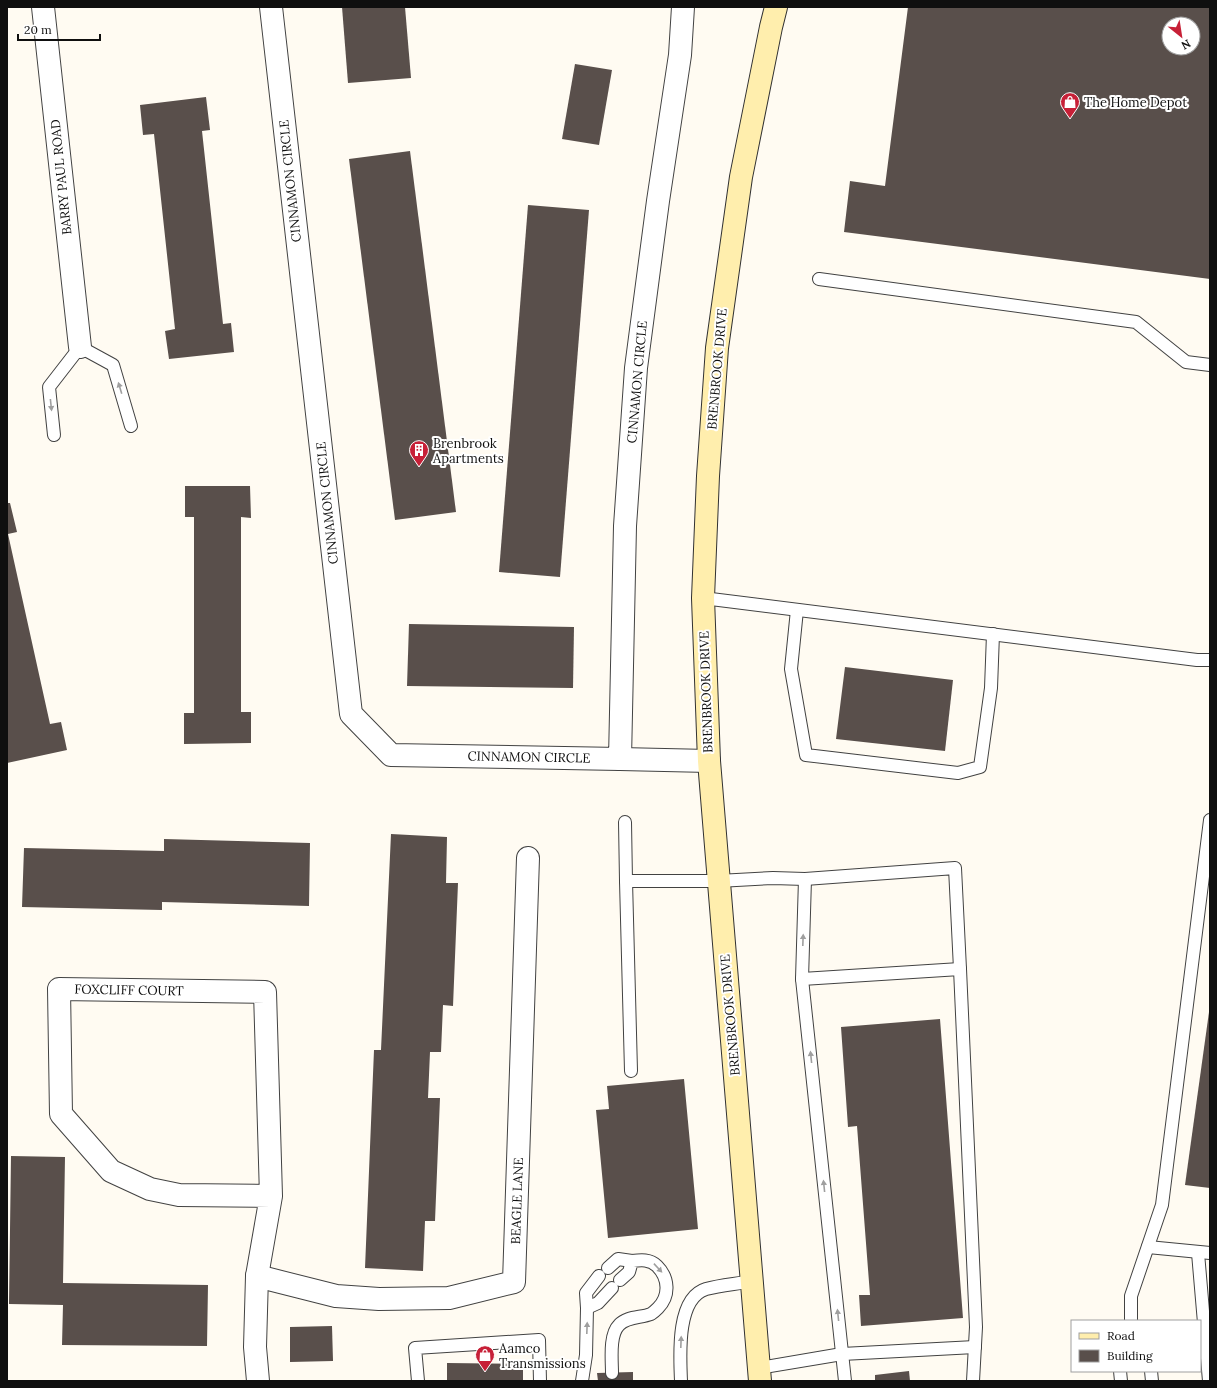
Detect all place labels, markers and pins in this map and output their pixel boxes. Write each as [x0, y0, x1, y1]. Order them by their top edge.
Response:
shop icon: The Home Depot [1059, 91, 1081, 119]
place label: The Home Depot [1084, 94, 1187, 111]
place label: Brenbrook Apartments [432, 435, 504, 467]
building icon: Brenbrook Apartments [408, 439, 430, 467]
place label: Aamco Transmissions [498, 1340, 586, 1372]
shop icon: Aamco Transmissions [474, 1344, 496, 1372]

